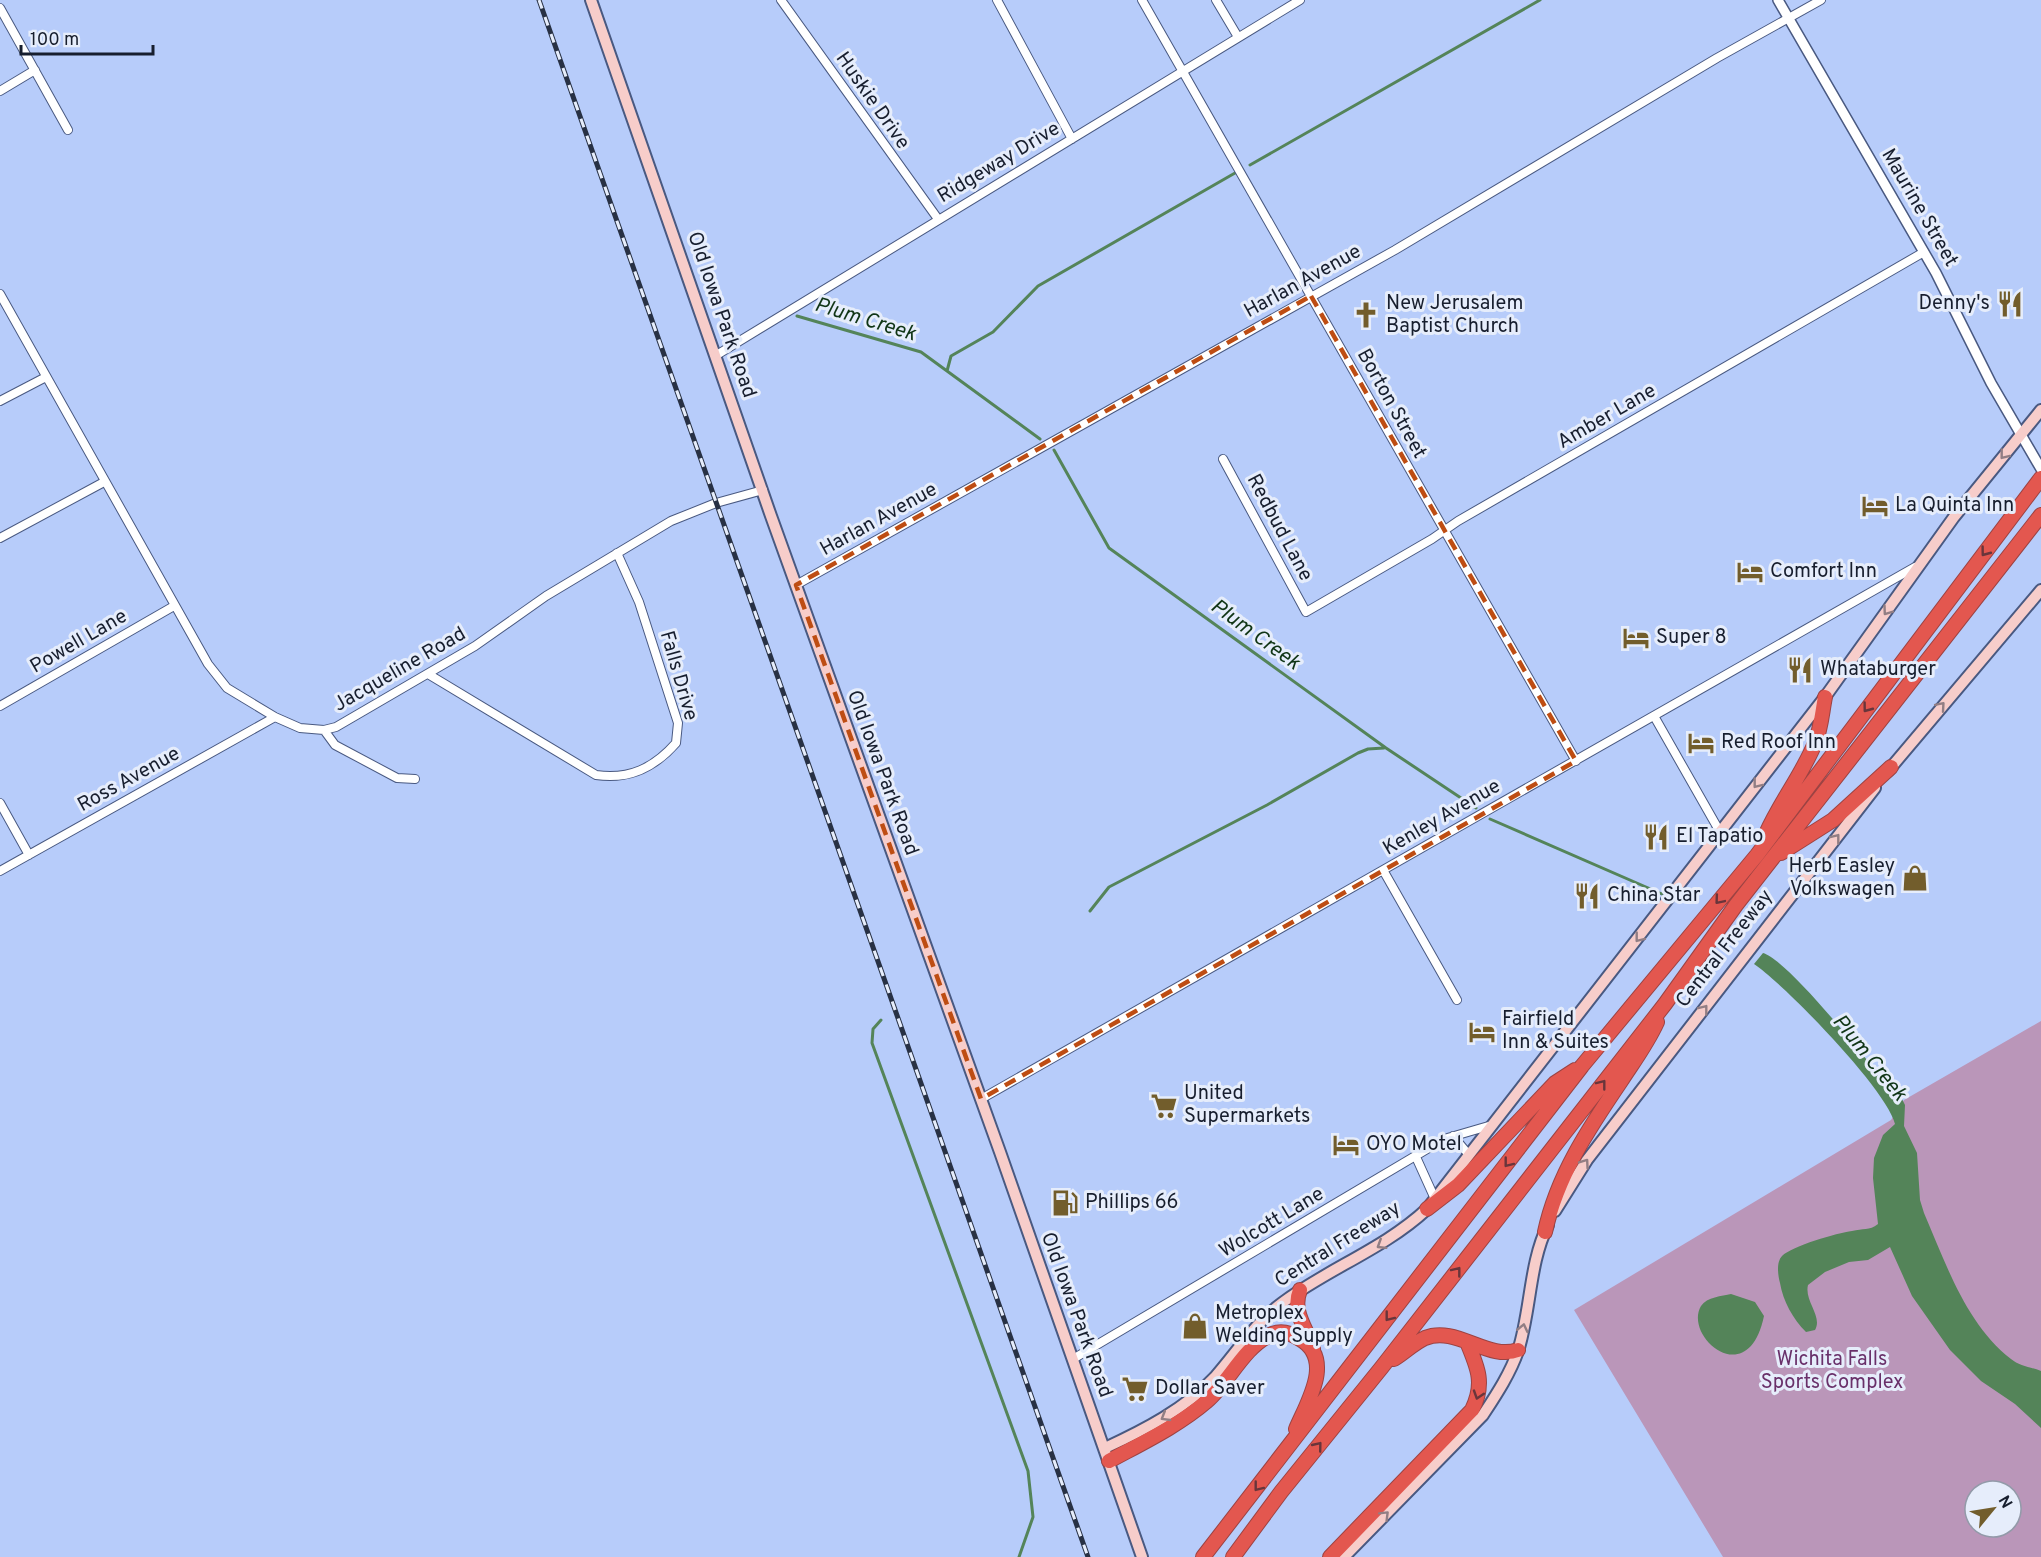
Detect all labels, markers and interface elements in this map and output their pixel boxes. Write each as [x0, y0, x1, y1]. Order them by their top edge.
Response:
scale bar [21, 18, 153, 56]
text: 100 m [30, 29, 79, 52]
street label: Huskie Drive [829, 47, 915, 155]
street label: Ridgeway Drive [933, 116, 1065, 210]
street label: Maurine Street [1875, 144, 1963, 272]
street label: Old Iowa Park Road [680, 228, 762, 402]
street label: Harlan Avenue [1240, 239, 1366, 325]
restaurant icon: Denny's [1995, 289, 2025, 319]
place label: New Jerusalem Baptist Church [1386, 291, 1523, 340]
place label: Denny's [1919, 291, 1990, 317]
water label: Plum Creek [811, 292, 919, 348]
church icon: New Jerusalem Baptist Church [1351, 300, 1381, 330]
street label: Borton Street [1350, 344, 1432, 464]
street label: Amber Lane [1553, 378, 1661, 456]
one-way arrow [2000, 448, 2011, 459]
street label: Redbud Lane [1240, 470, 1318, 586]
street label: Harlan Avenue [816, 477, 942, 563]
hotel icon: La Quinta Inn [1860, 491, 1890, 521]
place label: La Quinta Inn [1895, 493, 2014, 519]
one-way arrow [1981, 545, 1992, 556]
hotel icon: Comfort Inn [1735, 557, 1765, 587]
place label: Comfort Inn [1770, 559, 1877, 585]
water label: Plum Creek [1205, 593, 1305, 677]
street label: Powell Lane [26, 604, 132, 680]
one-way arrow [1883, 605, 1894, 616]
street label: Jacqueline Road [329, 622, 471, 718]
hotel icon: Super 8 [1621, 623, 1651, 653]
place label: Super 8 [1656, 625, 1727, 651]
street label: Falls Drive [653, 628, 703, 724]
restaurant icon: Whataburger [1785, 655, 1815, 685]
place label: Whataburger [1820, 657, 1936, 683]
street label: Old Iowa Park Road [840, 687, 924, 859]
one-way arrow [1864, 701, 1875, 712]
one-way arrow [1934, 701, 1945, 712]
hotel icon: Red Roof Inn [1686, 728, 1716, 758]
place label: Red Roof Inn [1721, 730, 1836, 756]
street label: Ross Avenue [73, 741, 185, 819]
street label: Kenley Avenue [1378, 774, 1506, 862]
one-way arrow [1754, 777, 1765, 788]
restaurant icon: El Tapatio [1641, 822, 1671, 852]
place label: El Tapatio [1676, 824, 1763, 850]
one-way arrow [1829, 833, 1840, 844]
place label: Herb Easley Volkswagen [1788, 854, 1895, 903]
shop icon: Herb Easley Volkswagen [1900, 863, 1930, 893]
restaurant icon: China Star [1572, 881, 1602, 911]
place label: China Star [1607, 883, 1701, 909]
street label: Central Freeway [1671, 884, 1779, 1014]
one-way arrow [1716, 893, 1727, 904]
one-way arrow [1635, 932, 1646, 943]
one-way arrow [1697, 1004, 1708, 1015]
place label: Fairfield Inn & Suites [1502, 1007, 1609, 1056]
water label: Plum Creek [1826, 1009, 1913, 1107]
hotel icon: Fairfield Inn & Suites [1467, 1017, 1497, 1047]
one-way arrow [1595, 1080, 1606, 1091]
place label: United Supermarkets [1184, 1081, 1310, 1130]
supermarket icon: United Supermarkets [1149, 1091, 1179, 1121]
hotel icon: OYO Motel [1331, 1130, 1361, 1160]
place label: OYO Motel [1366, 1132, 1462, 1158]
one-way arrow [1504, 1156, 1515, 1167]
one-way arrow [1578, 1159, 1589, 1170]
street label: Wolcott Lane [1215, 1182, 1329, 1264]
fuel station icon: Phillips 66 [1050, 1188, 1080, 1218]
place label: Phillips 66 [1085, 1190, 1179, 1216]
street label: Central Freeway [1270, 1196, 1406, 1294]
street label: Old Iowa Park Road [1034, 1229, 1118, 1401]
one-way arrow [1377, 1237, 1387, 1249]
one-way arrow [1449, 1267, 1460, 1278]
place label: Metroplex Welding Supply [1215, 1301, 1353, 1350]
one-way arrow [1385, 1310, 1396, 1321]
shop icon: Metroplex Welding Supply [1180, 1311, 1210, 1341]
one-way arrow [1516, 1323, 1529, 1333]
park label: Wichita Falls Sports Complex [1761, 1347, 1903, 1396]
supermarket icon: Dollar Saver [1120, 1374, 1150, 1404]
place label: Dollar Saver [1155, 1376, 1265, 1402]
one-way arrow [1473, 1389, 1485, 1400]
one-way arrow [1161, 1409, 1171, 1421]
one-way arrow [1310, 1442, 1321, 1453]
north arrow [1963, 1479, 2023, 1539]
one-way arrow [1254, 1480, 1265, 1491]
text: N [1993, 1493, 2016, 1512]
one-way arrow [1377, 1512, 1388, 1523]

